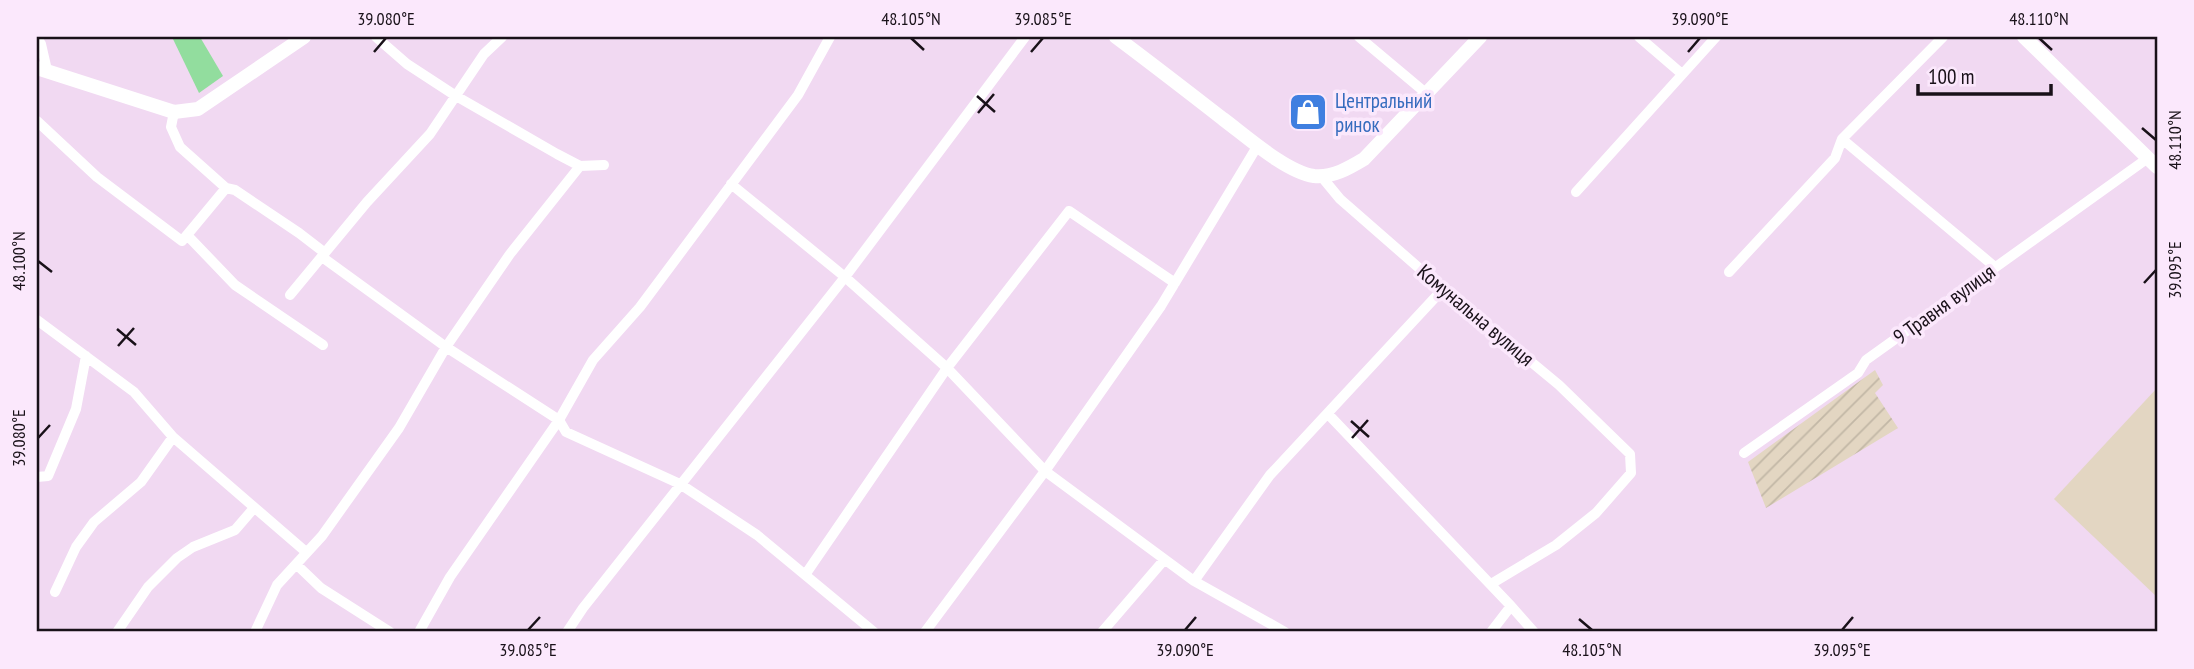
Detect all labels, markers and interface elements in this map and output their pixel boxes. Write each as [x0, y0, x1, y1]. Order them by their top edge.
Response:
text: 39.080°E [357, 7, 415, 30]
text: 48.105°N [881, 7, 941, 30]
text: 39.085°E [1014, 7, 1072, 30]
text: 39.090°E [1671, 7, 1729, 30]
text: 48.110°N [2009, 7, 2069, 30]
scale bar [1918, 52, 2050, 96]
text: 100 m [1928, 63, 1974, 90]
place label: Центральний ринок [1335, 87, 1432, 138]
shop icon: Центральний ринок [1287, 91, 1329, 133]
text: 48.110°N [2163, 110, 2186, 170]
text: 48.100°N [7, 231, 30, 291]
text: 39.095°E [2163, 241, 2186, 299]
street label: Комунальна вулиця [1412, 258, 1540, 372]
street label: 9 Травня вулиця [1888, 258, 2000, 350]
text: 39.080°E [7, 409, 30, 467]
text: 39.085°E [499, 638, 557, 661]
text: 39.090°E [1156, 638, 1214, 661]
text: 48.105°N [1562, 638, 1622, 661]
text: 39.095°E [1813, 638, 1871, 661]

